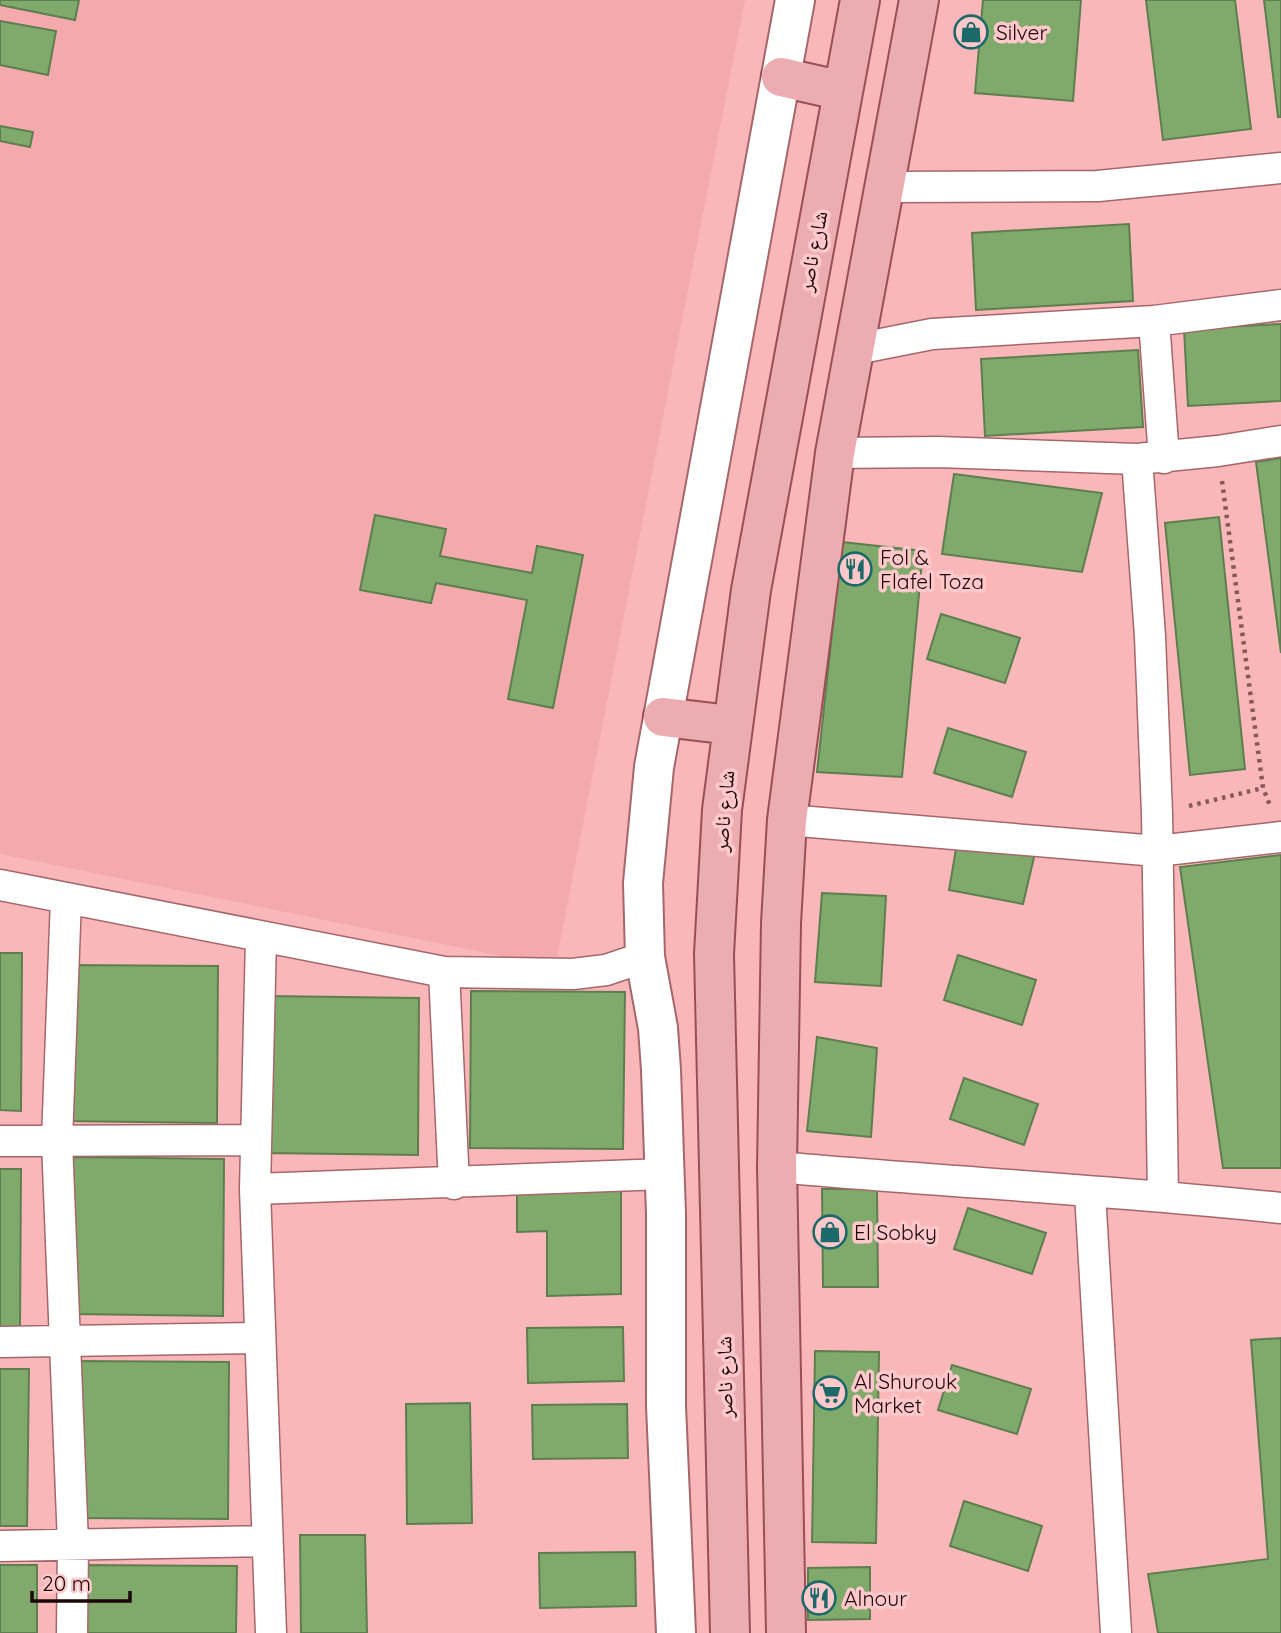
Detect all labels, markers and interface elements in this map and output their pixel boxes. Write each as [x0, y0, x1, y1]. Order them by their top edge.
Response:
shop icon: Silver [952, 13, 990, 51]
place label: Silver [996, 19, 1048, 45]
street label: شارع ناصر [791, 208, 834, 295]
place label: Fol & Flafel Toza [880, 544, 984, 594]
restaurant icon: Fol & Flafel Toza [836, 550, 874, 588]
street label: شارع ناصر [706, 769, 741, 854]
shop icon: El Sobky [811, 1213, 849, 1251]
place label: El Sobky [854, 1219, 937, 1245]
street label: شارع ناصر [710, 1336, 739, 1419]
place label: Al Shurouk Market [854, 1368, 957, 1418]
supermarket icon: Al Shurouk Market [811, 1374, 849, 1412]
scale bar [32, 1560, 130, 1604]
text: 20 m [42, 1570, 91, 1596]
restaurant icon: Alnour [800, 1579, 838, 1617]
place label: Alnour [844, 1585, 907, 1611]

